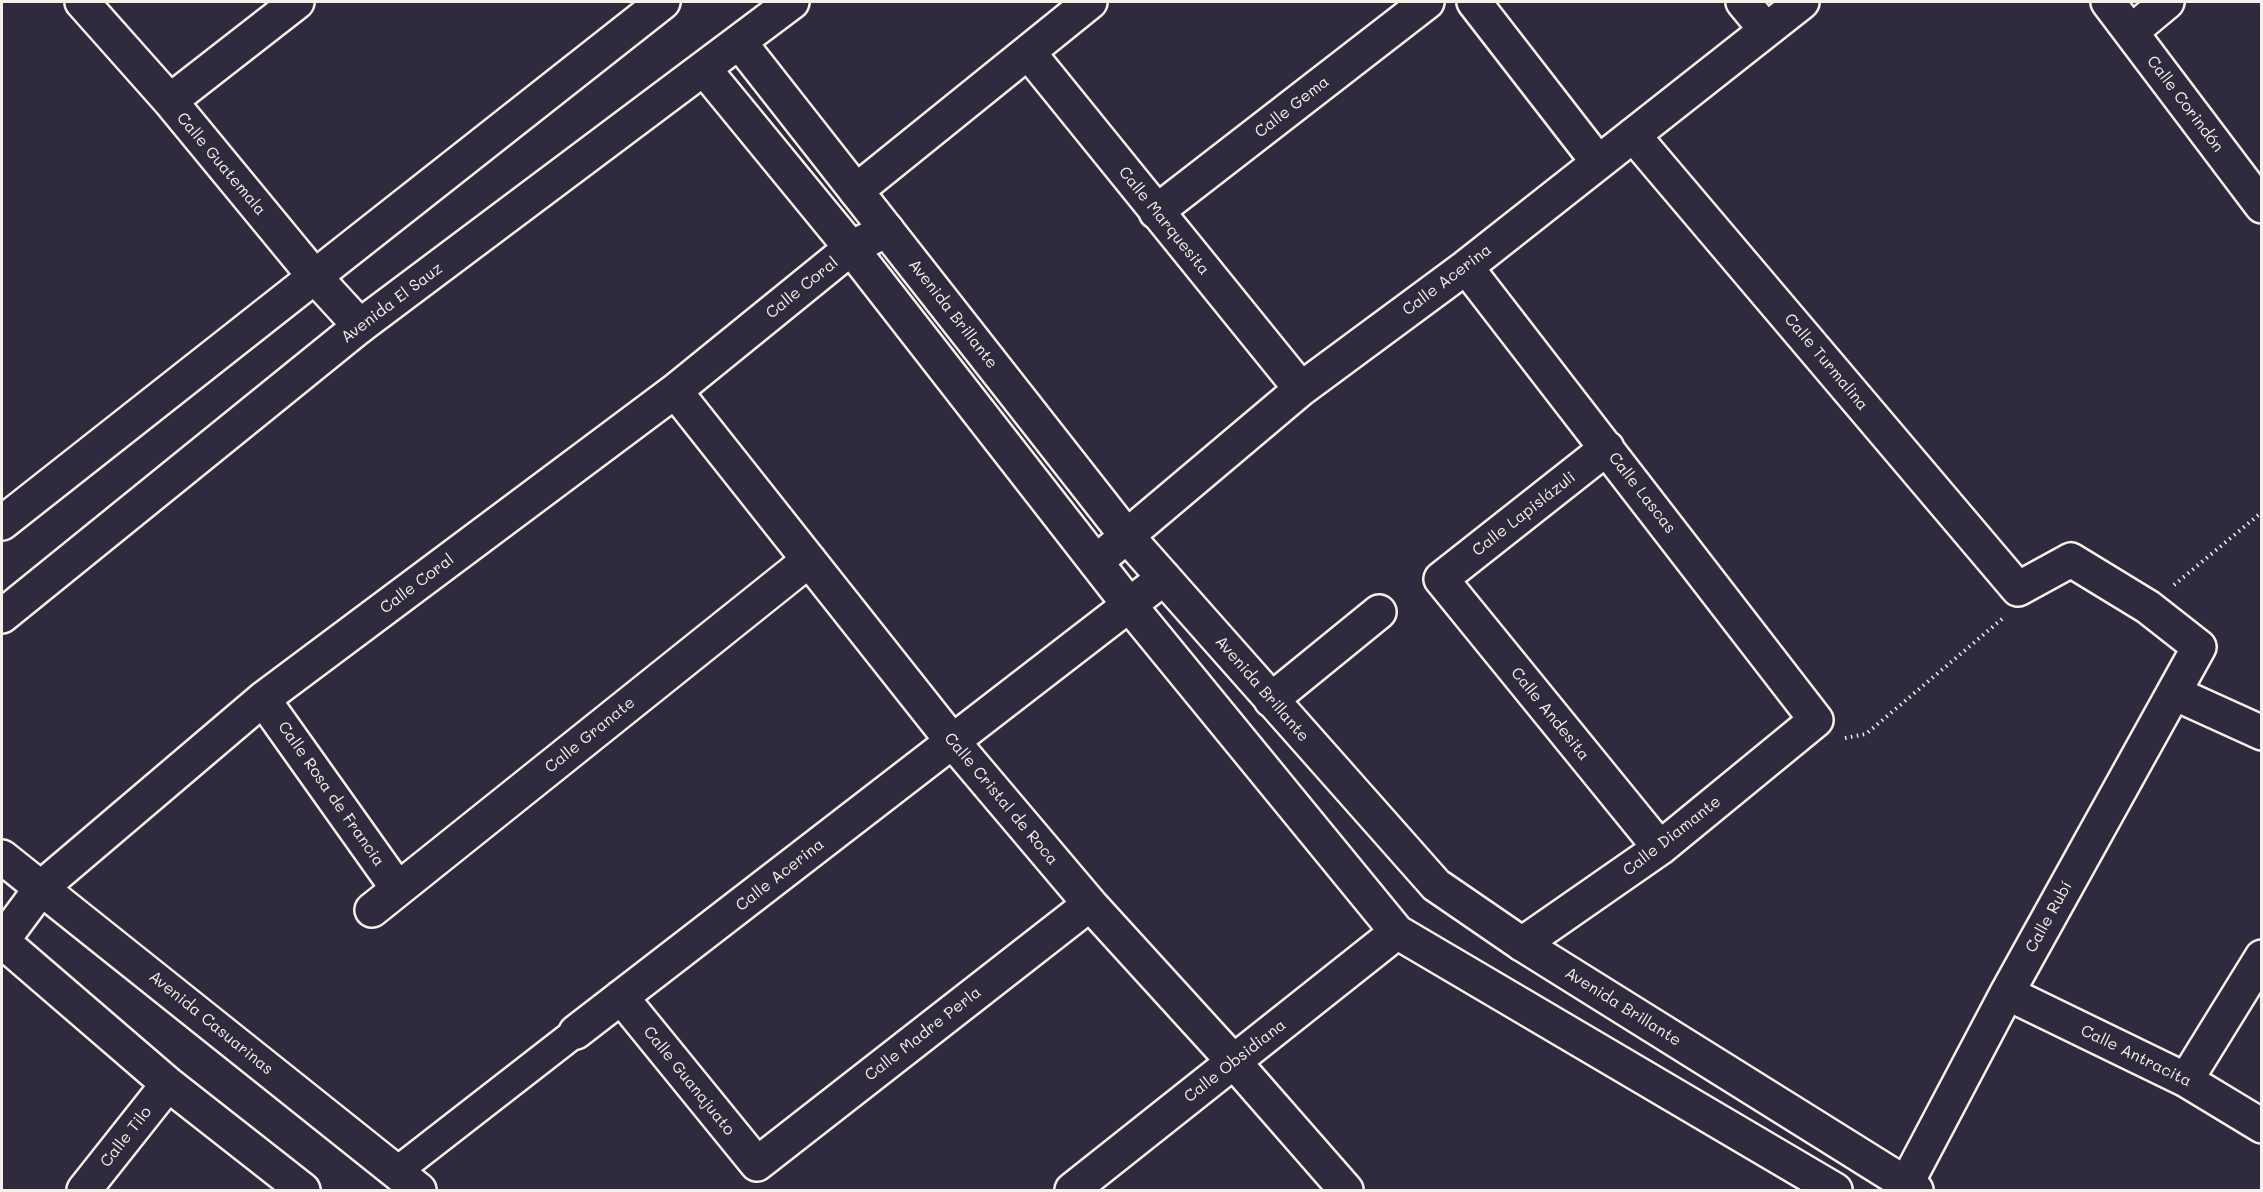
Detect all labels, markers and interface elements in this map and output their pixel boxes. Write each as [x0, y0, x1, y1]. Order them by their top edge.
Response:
street label: Calle Corindón [2143, 52, 2227, 156]
street label: Calle Gema [1251, 72, 1333, 142]
street label: Calle Guatemala [172, 109, 270, 219]
street label: Calle Marquesita [1114, 163, 1214, 279]
street label: Calle Acerina [1399, 240, 1495, 320]
street label: Calle Coral [762, 253, 842, 323]
street label: Avenida Brillante [904, 255, 1002, 373]
street label: Avenida El Sauz [338, 259, 446, 347]
street label: Calle Turmalina [1780, 310, 1872, 414]
street label: Calle Lascas [1604, 449, 1680, 537]
street label: Calle Lapislázuli [1468, 468, 1580, 560]
street label: Calle Coral [376, 550, 458, 618]
street label: Avenida Brillante [1211, 632, 1313, 746]
street label: Calle Andesita [1507, 664, 1593, 764]
street label: Calle Granate [541, 693, 639, 777]
street label: Calle Rosa de Francia [274, 718, 388, 870]
street label: Calle Cristal de Roca [940, 729, 1062, 869]
street label: Calle Diamante [1619, 792, 1725, 880]
street label: Calle Acerina [732, 835, 828, 915]
street label: Calle Rubí [2022, 878, 2076, 956]
street label: Avenida Brillante [1561, 963, 1685, 1051]
street label: Avenida Casuarinas [145, 967, 277, 1079]
street label: Calle Madre Perla [861, 983, 985, 1085]
street label: Calle Obsidiana [1180, 1015, 1290, 1107]
street label: Calle Antracita [2078, 1021, 2194, 1091]
street label: Calle Guanajuato [639, 1023, 739, 1139]
street label: Calle Tilo [96, 1103, 156, 1171]

